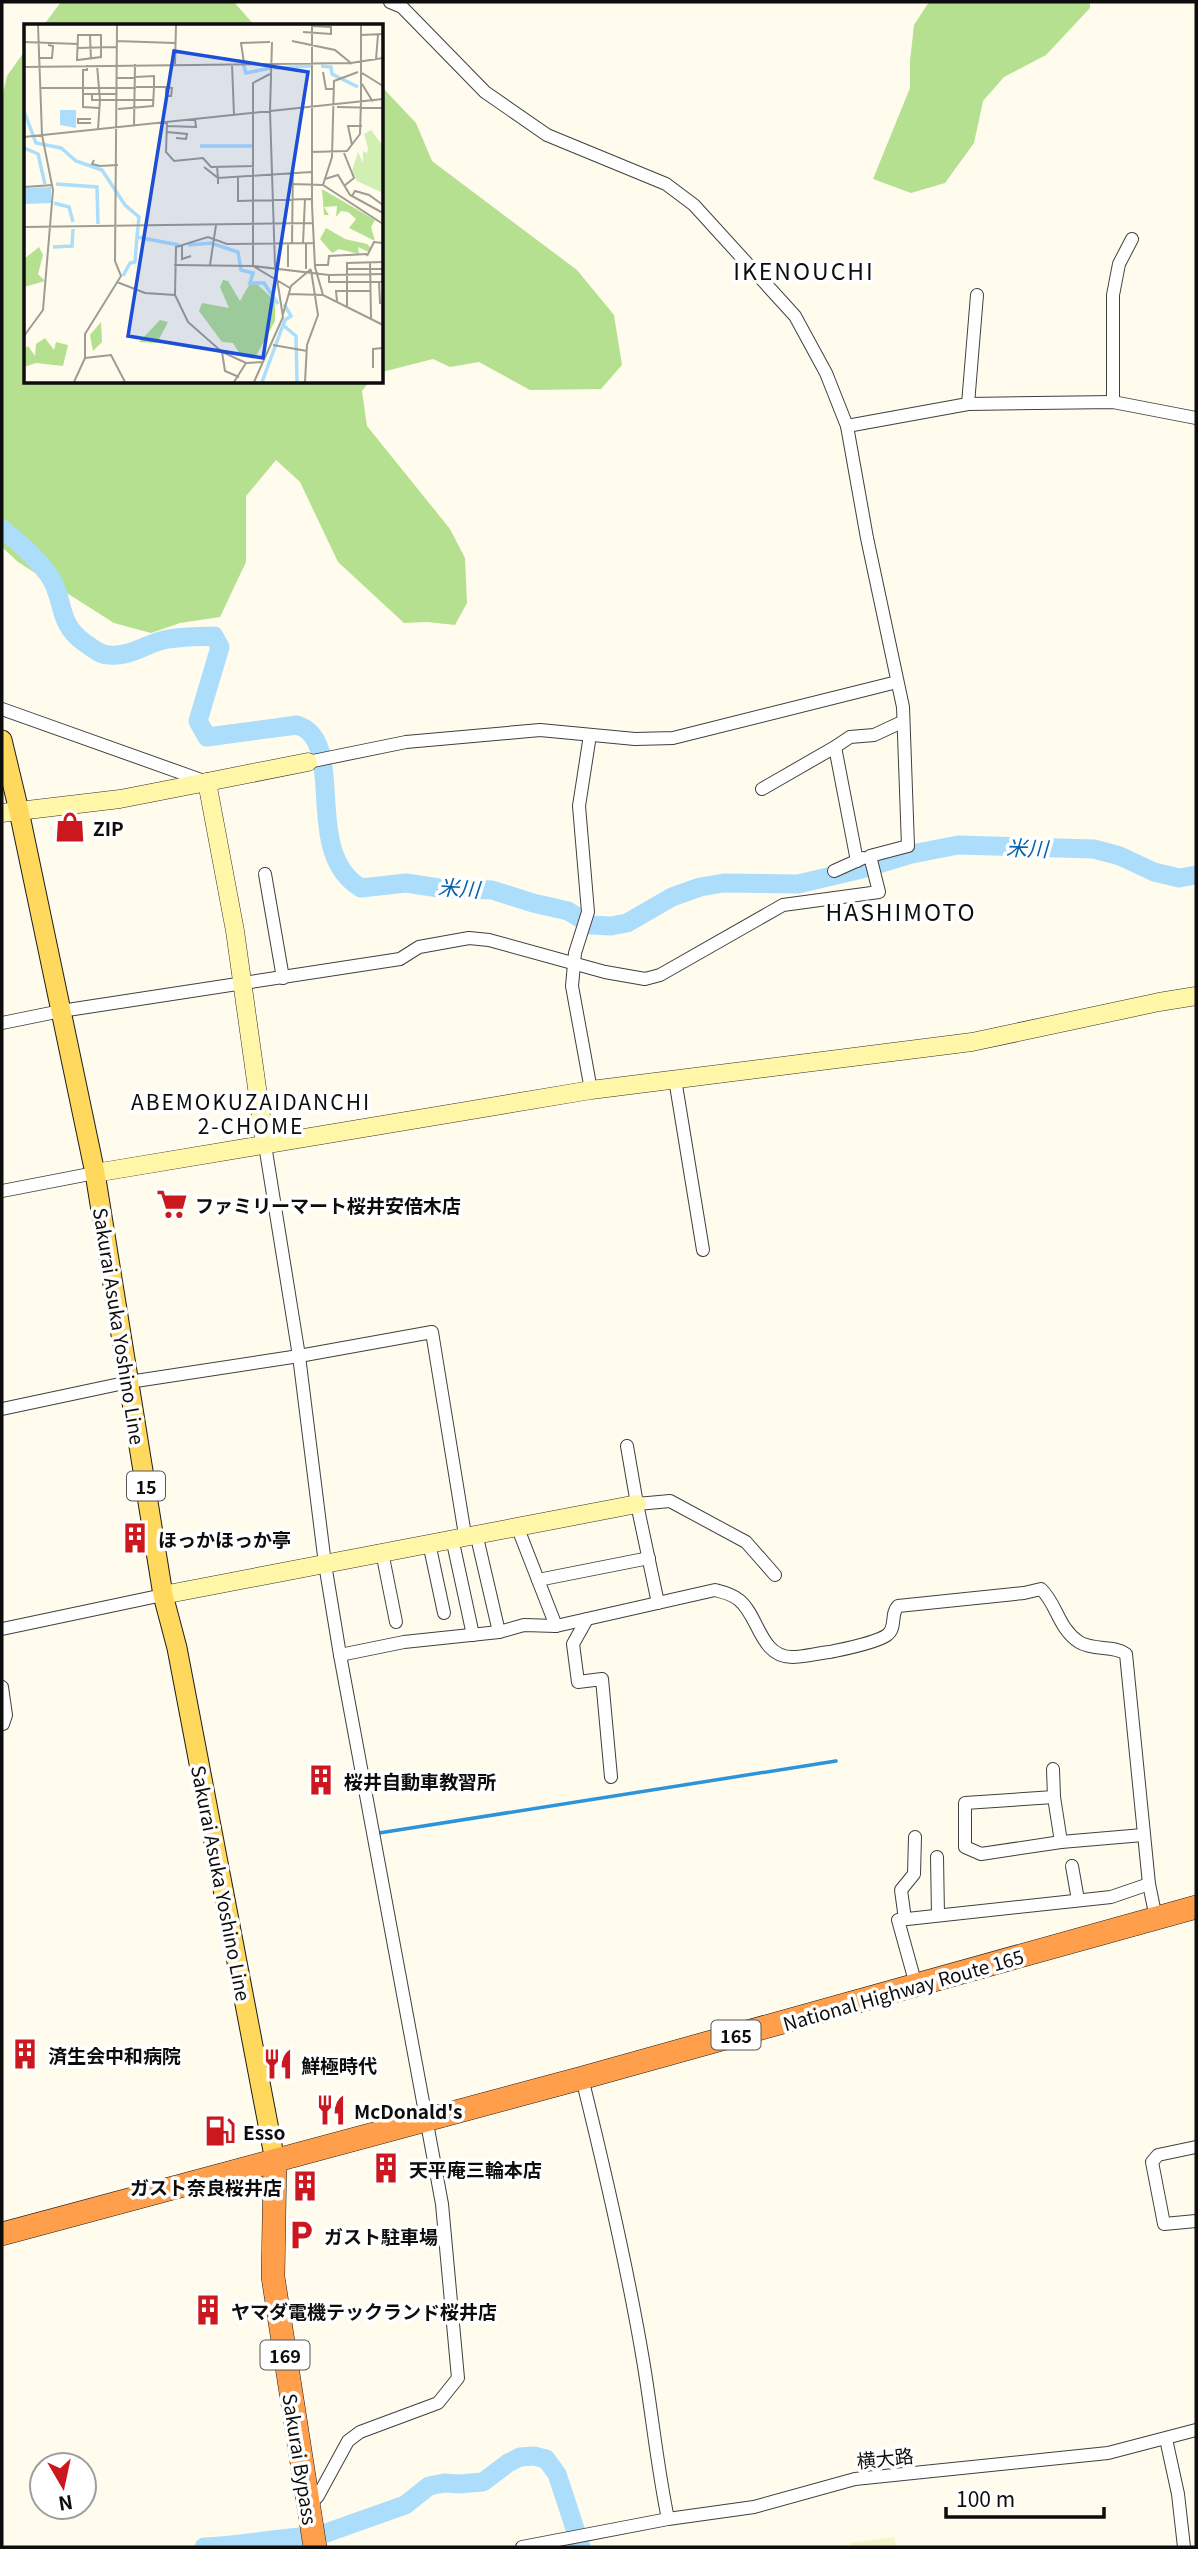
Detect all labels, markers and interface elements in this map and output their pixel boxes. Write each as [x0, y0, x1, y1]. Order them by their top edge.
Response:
inset map [24, 24, 383, 383]
district label: IKENOUCHI [733, 253, 875, 287]
shop icon: ZIP [53, 810, 87, 844]
place label: ZIP [93, 814, 124, 841]
water label: 米川 [1005, 831, 1051, 863]
water label: 米川 [437, 871, 483, 904]
district label: HASHIMOTO [825, 894, 977, 928]
district label: ABEMOKUZAIDANCHI 2-CHOME [131, 1086, 371, 1140]
supermarket icon: ファミリーマート桜井安倍木店 [155, 1187, 189, 1221]
place label: ファミリーマート桜井安倍木店 [195, 1191, 461, 1218]
street label: Sakurai Asuka Yoshino Line [88, 1206, 152, 1446]
road number: 15 [127, 1471, 165, 1500]
building icon: ほっかほっか亭 [118, 1521, 152, 1555]
place label: ほっかほっか亭 [158, 1525, 291, 1552]
street label: Sakurai Asuka Yoshino Line [186, 1763, 258, 2003]
building icon: 桜井自動車教習所 [304, 1763, 338, 1797]
place label: 桜井自動車教習所 [344, 1767, 496, 1794]
street label: National Highway Route 165 [780, 1942, 1026, 2036]
road number: 165 [712, 2021, 760, 2050]
building icon: 済生会中和病院 [8, 2037, 42, 2071]
place label: 済生会中和病院 [48, 2041, 181, 2068]
restaurant icon: 鮮極時代 [261, 2047, 295, 2081]
place label: 鮮極時代 [301, 2051, 377, 2078]
restaurant icon: McDonald's [314, 2093, 348, 2127]
place label: McDonald's [354, 2097, 462, 2124]
fuel station icon: Esso [203, 2114, 237, 2148]
place label: Esso [243, 2118, 285, 2145]
building icon: 天平庵三輪本店 [369, 2151, 403, 2185]
place label: 天平庵三輪本店 [409, 2155, 542, 2182]
building icon: ガスト奈良桜井店 [288, 2169, 322, 2203]
place label: ガスト奈良桜井店 [130, 2173, 282, 2200]
parking icon: ガスト駐車場 [284, 2218, 318, 2252]
place label: ガスト駐車場 [324, 2222, 438, 2249]
building icon: ヤマダ電機テックランド桜井店 [191, 2293, 225, 2327]
place label: ヤマダ電機テックランド桜井店 [231, 2297, 497, 2324]
road number: 169 [260, 2340, 310, 2370]
street label: Sakurai Bypass [277, 2391, 325, 2527]
street label: 横大路 [855, 2441, 915, 2473]
north arrow [28, 2451, 98, 2521]
scale bar [946, 2476, 1104, 2520]
text: 100 m [956, 2483, 1015, 2513]
text: N [57, 2490, 75, 2519]

